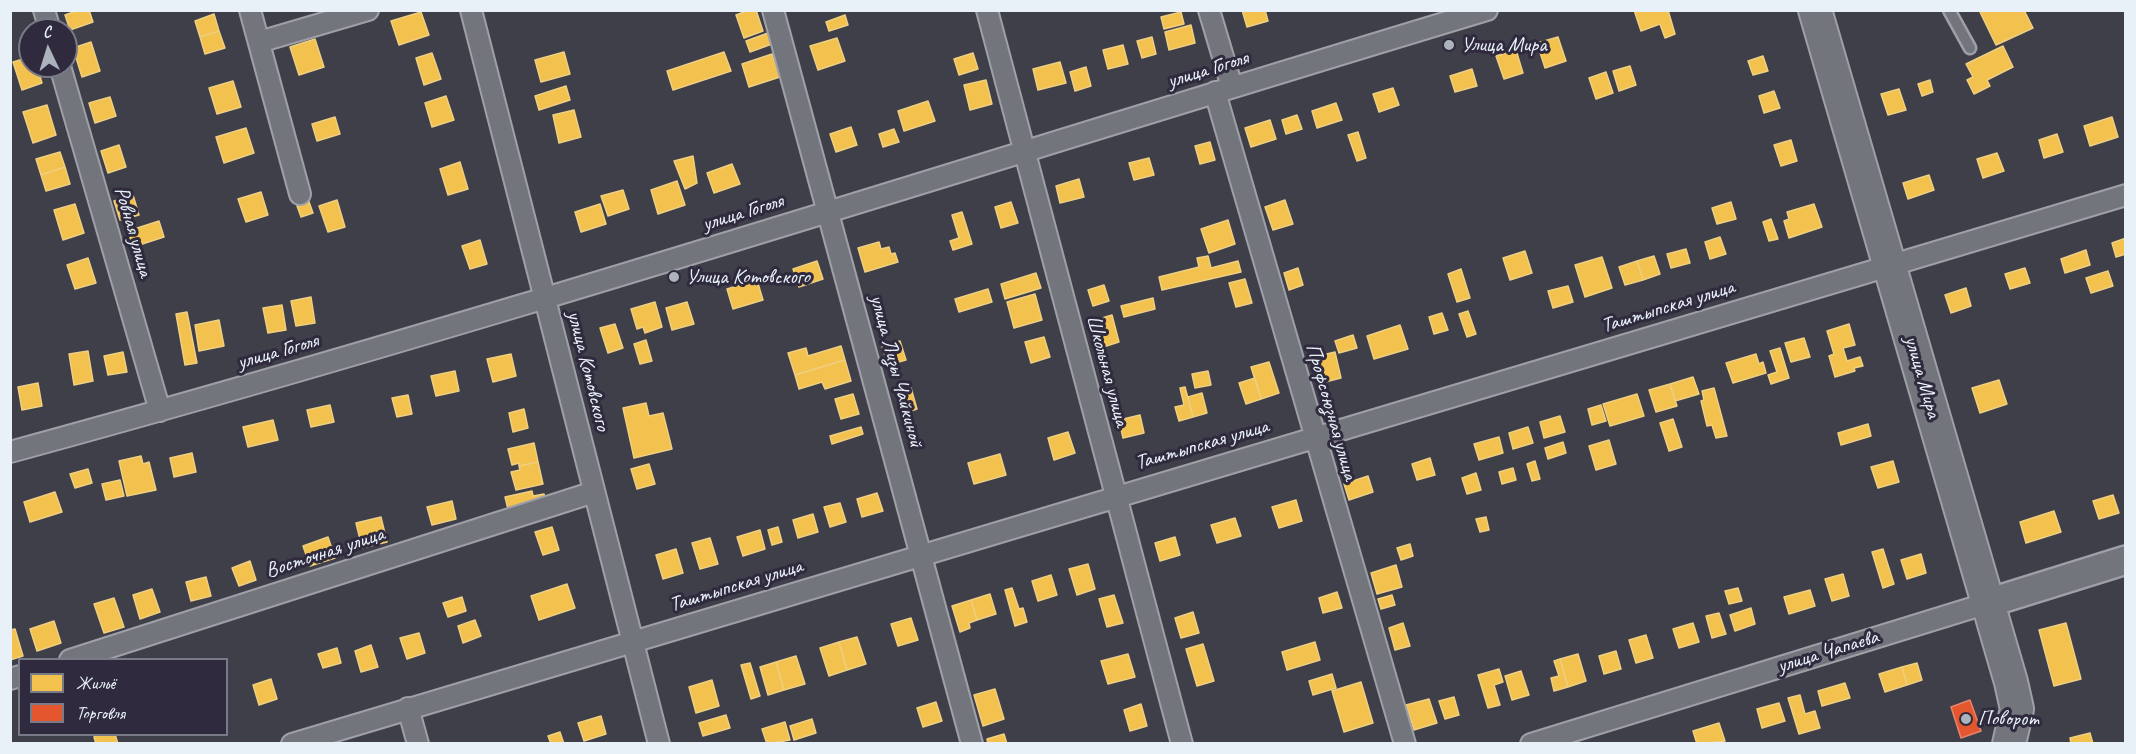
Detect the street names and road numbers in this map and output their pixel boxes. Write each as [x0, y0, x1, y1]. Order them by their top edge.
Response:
street label: улица Гоголя [1165, 46, 1251, 94]
street label: Ровная улица [108, 184, 158, 280]
street label: улица Гоголя [700, 189, 786, 237]
street label: Таштыпская улица [1599, 275, 1737, 339]
street label: улица Лизы Чайкиной [864, 292, 928, 450]
street label: улица Котовского [561, 308, 615, 434]
street label: Школьная улица [1080, 313, 1134, 429]
street label: улица Гоголя [235, 328, 321, 376]
street label: улица Мира [1898, 333, 1946, 421]
street label: Профсоюзная улица [1299, 341, 1363, 483]
street label: Таштыпская улица [1132, 414, 1272, 476]
street label: Восточная улица [262, 522, 388, 584]
street label: Таштыпская улица [667, 554, 805, 618]
street label: улица Чапаева [1774, 625, 1882, 679]

